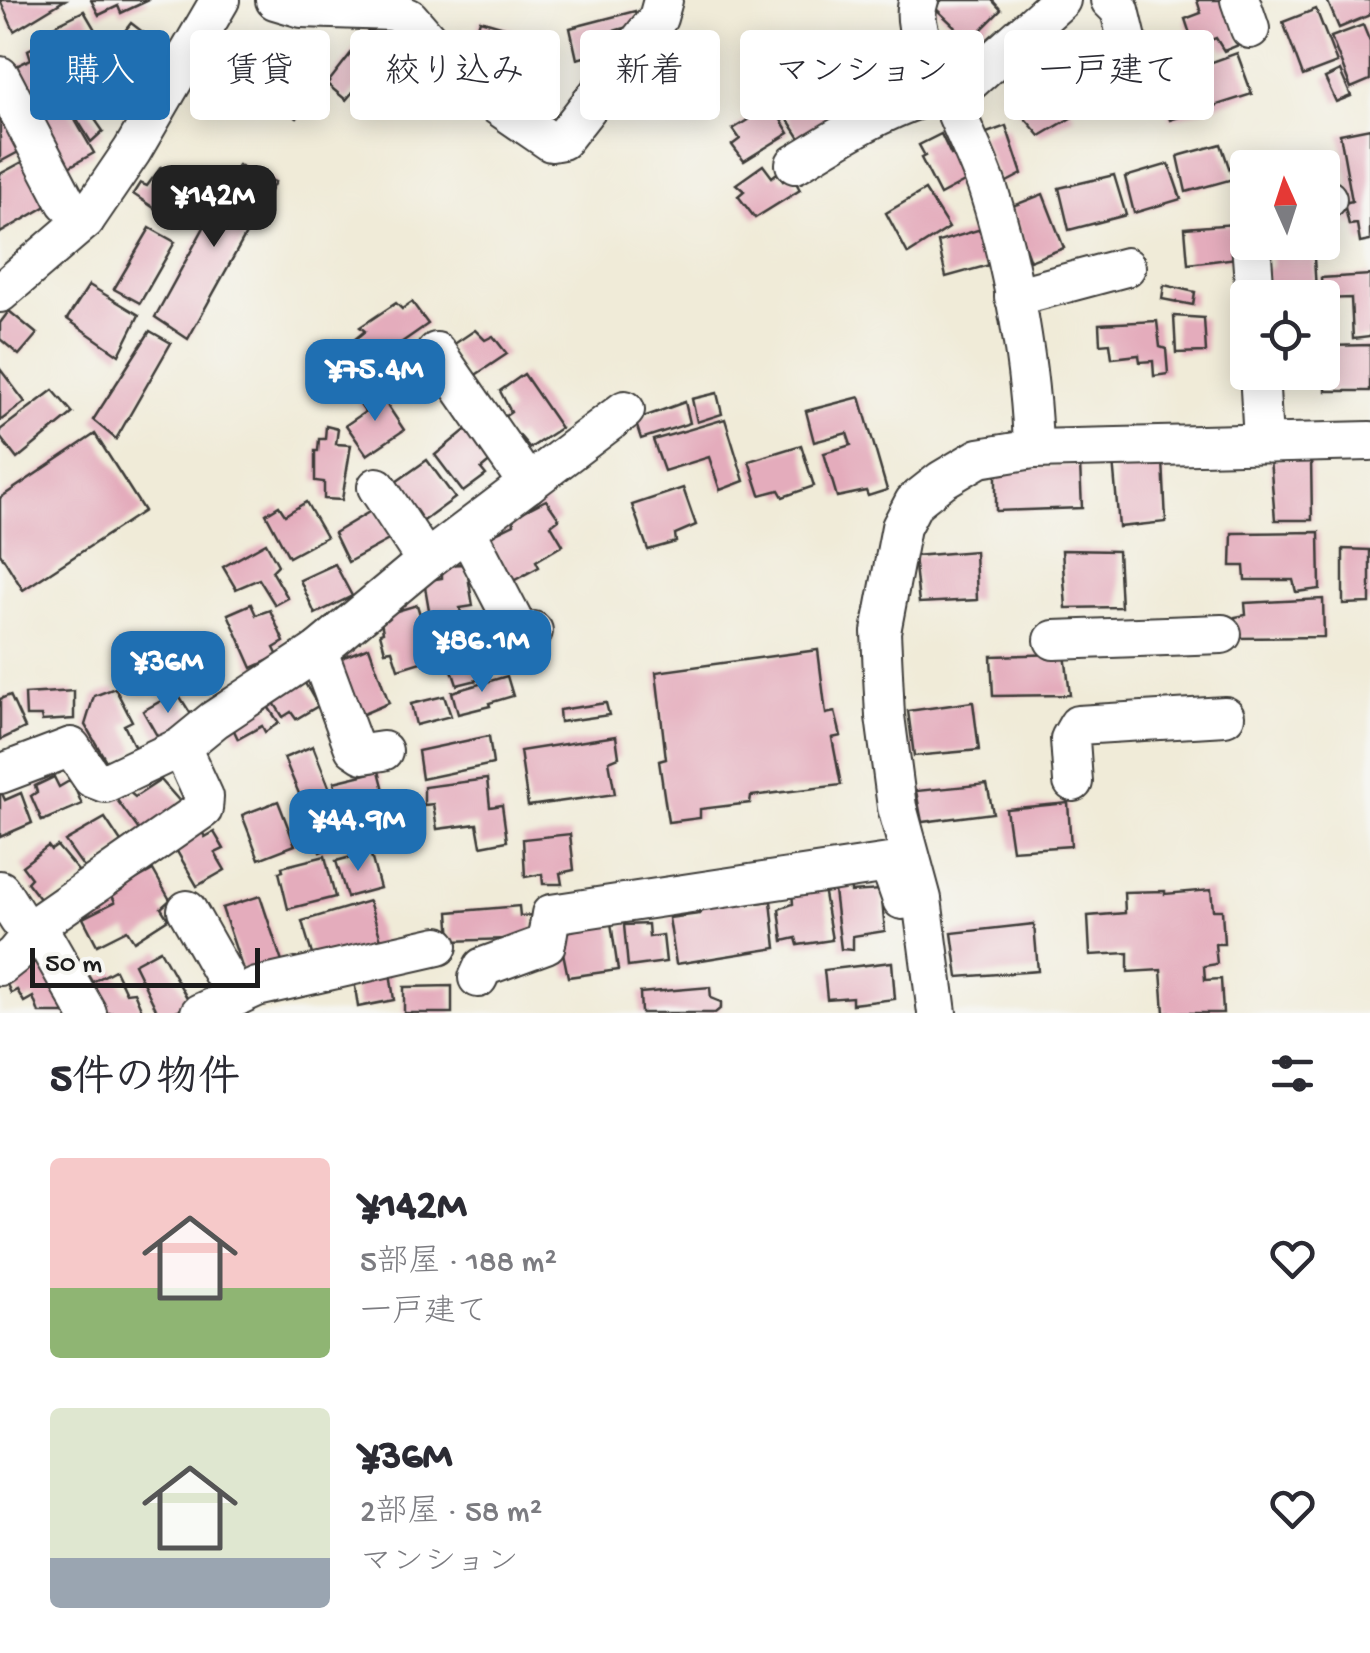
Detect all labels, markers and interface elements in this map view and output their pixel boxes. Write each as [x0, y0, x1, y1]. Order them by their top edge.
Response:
chip: 購入 [30, 30, 170, 120]
chip: 賃貸 [190, 30, 330, 120]
chip: 絞り込み [350, 30, 560, 120]
chip: 新着 [580, 30, 720, 120]
chip: マンション [740, 30, 984, 120]
chip: 一戸建て [1004, 30, 1214, 120]
north arrow [1230, 150, 1340, 260]
map controls [1230, 150, 1340, 390]
pin: ¥142M [144, 165, 284, 250]
text: ¥142M [174, 178, 254, 216]
button: locate [1230, 280, 1340, 390]
pin: ¥75.4M [294, 339, 456, 424]
text: ¥75.4M [327, 352, 423, 390]
pin: ¥86.1M [401, 610, 563, 695]
text: ¥86.1M [435, 623, 529, 661]
pin: ¥36M [109, 631, 227, 716]
text: ¥36M [133, 644, 203, 682]
pin: ¥44.9M [277, 789, 439, 874]
text: ¥44.9M [311, 802, 405, 840]
scale bar [30, 943, 260, 988]
text: 50 m [45, 949, 102, 982]
icon: filters [1265, 1046, 1320, 1101]
text: 5件の物件 [50, 1057, 240, 1106]
text: ¥142M [360, 1184, 466, 1233]
icon: home [130, 1198, 250, 1318]
icon: heart [1265, 1231, 1320, 1286]
text: 5部屋 · 188 m² [360, 1245, 557, 1283]
text: 一戸建て [360, 1295, 488, 1333]
text: ¥36M [360, 1434, 452, 1483]
icon: home [130, 1448, 250, 1568]
icon: heart [1265, 1481, 1320, 1536]
text: 2部屋 · 58 m² [360, 1495, 542, 1533]
text: マンション [360, 1545, 519, 1583]

